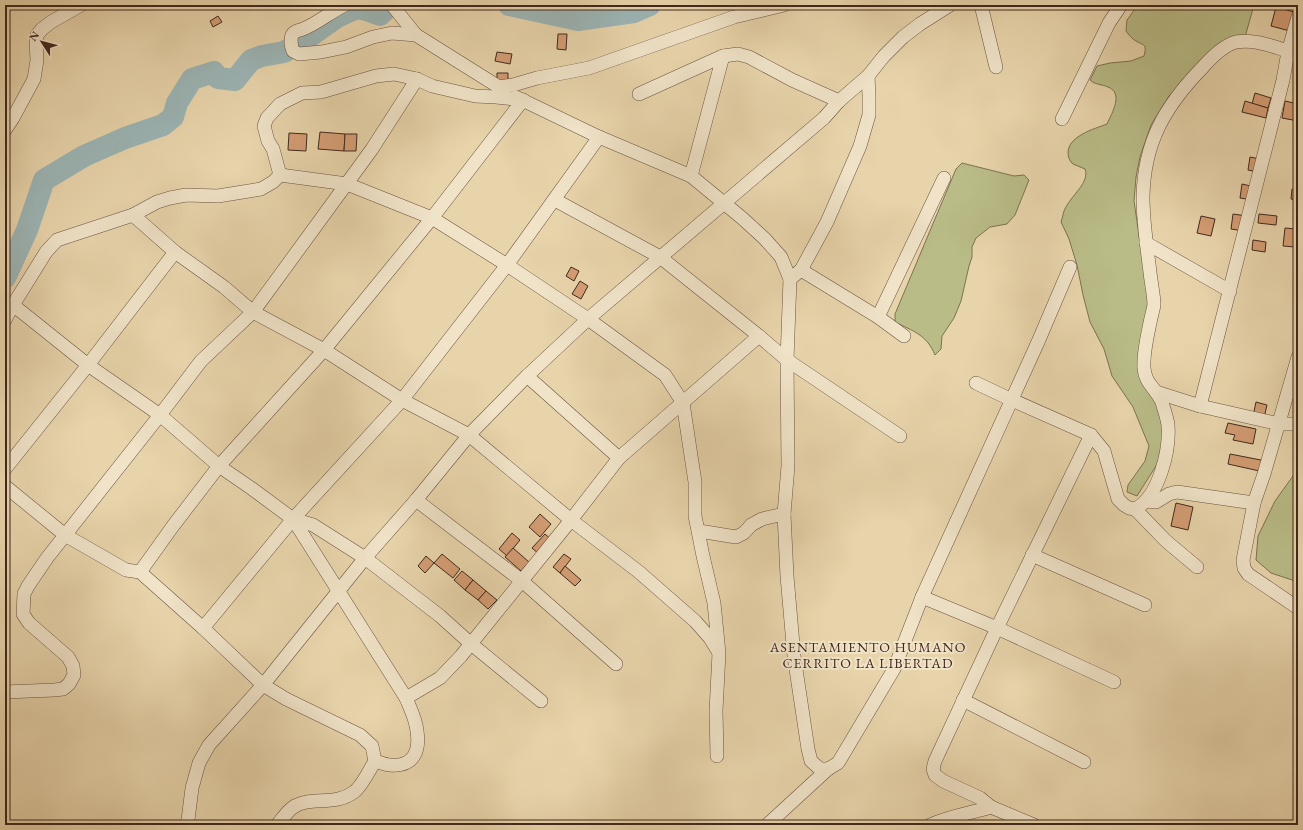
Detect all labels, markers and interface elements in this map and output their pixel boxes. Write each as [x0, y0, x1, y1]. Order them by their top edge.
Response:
north arrow [22, 22, 62, 62]
text: N [26, 28, 42, 44]
district label: ASENTAMIENTO HUMANO CERRITO LA LIBERTAD [769, 638, 966, 672]

